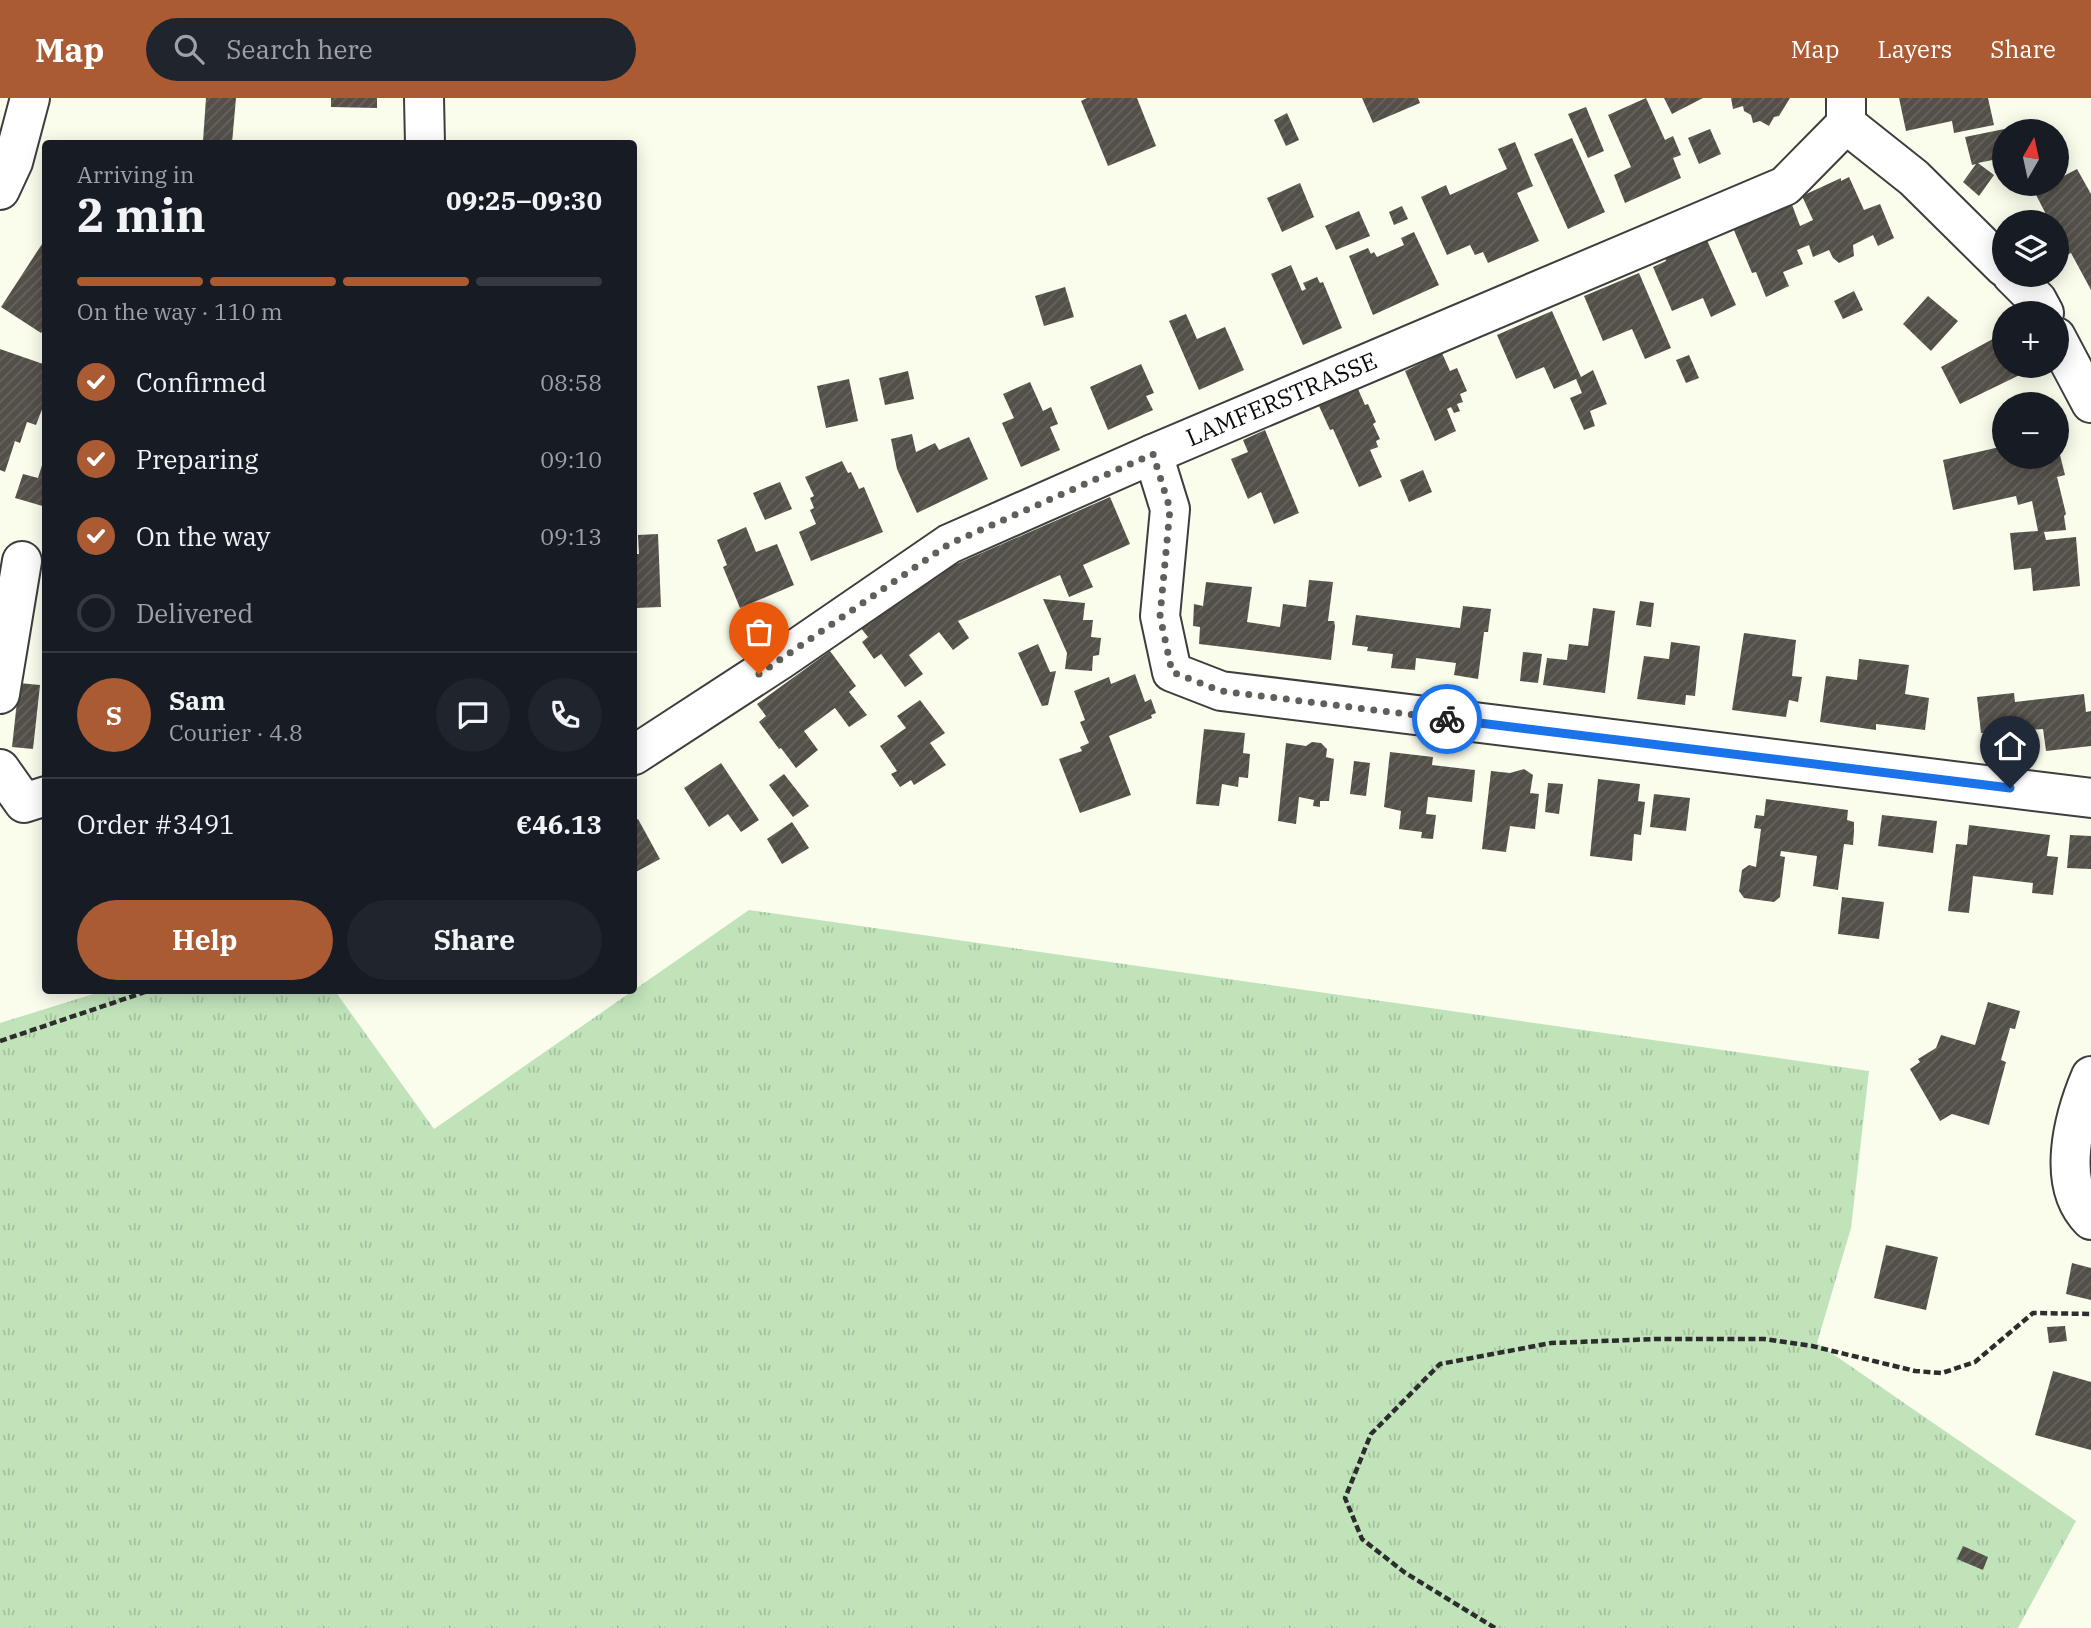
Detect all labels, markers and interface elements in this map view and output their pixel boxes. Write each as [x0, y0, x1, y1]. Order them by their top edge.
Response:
search box [146, 18, 636, 81]
text: Map [35, 28, 104, 71]
icon: search [170, 30, 208, 68]
text: Search here [226, 32, 373, 66]
text: Map [1791, 33, 1839, 65]
text: Layers [1877, 33, 1952, 65]
text: Share [1990, 33, 2056, 65]
north arrow [1992, 119, 2068, 196]
map controls [1992, 119, 2069, 469]
text: Arriving in [77, 159, 194, 189]
text: 09:25–09:30 [446, 183, 602, 217]
text: 2 min [77, 185, 206, 245]
button: layers [1992, 210, 2069, 287]
text: On the way · 110 m [77, 296, 283, 326]
button: + [1992, 301, 2069, 378]
street label: LAMFERSTRASSE [1181, 344, 1382, 453]
icon: check [77, 363, 115, 401]
text: Confirmed [136, 365, 267, 399]
text: 08:58 [540, 367, 602, 397]
button: − [1992, 392, 2069, 469]
icon: check [77, 440, 115, 478]
text: Preparing [136, 442, 258, 476]
text: 09:10 [540, 444, 602, 474]
icon: check [77, 517, 115, 555]
text: On the way [136, 519, 270, 553]
text: 09:13 [540, 521, 602, 551]
text: Delivered [136, 596, 253, 630]
pin [729, 602, 789, 674]
icon: bag [740, 613, 778, 651]
button: chat [436, 678, 510, 752]
button: phone [528, 678, 602, 752]
text: Sam [169, 683, 225, 717]
courier [1412, 684, 1482, 754]
text: S [106, 698, 122, 732]
icon: bike [1428, 700, 1466, 738]
pin [1980, 716, 2040, 788]
text: Courier · 4.8 [169, 717, 303, 747]
icon: home [1991, 727, 2029, 765]
text: Order #3491 [77, 807, 235, 841]
text: €46.13 [516, 807, 602, 841]
button: Help [77, 900, 333, 980]
button: Share [347, 900, 602, 980]

